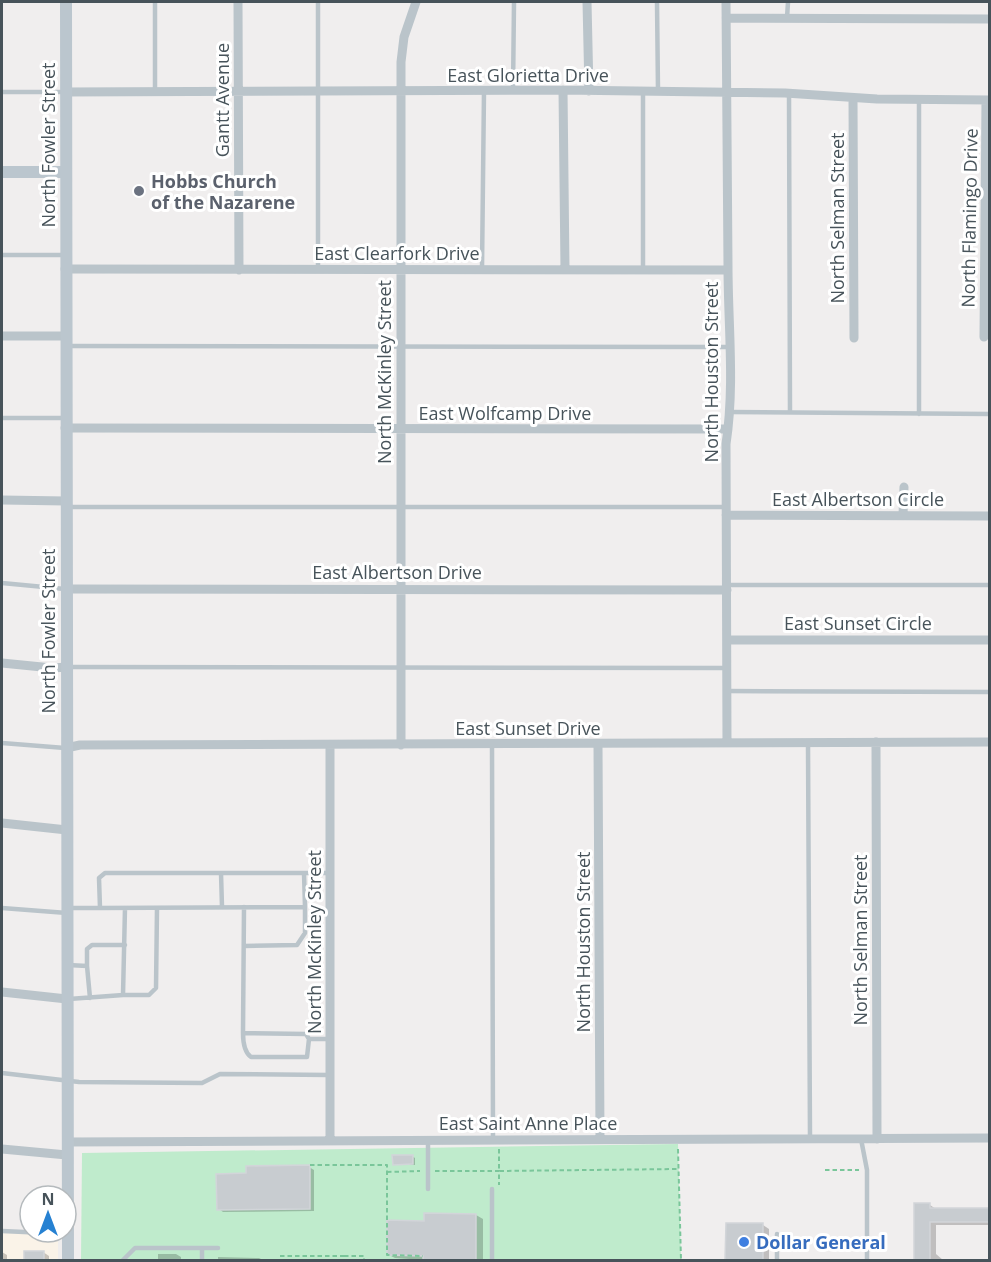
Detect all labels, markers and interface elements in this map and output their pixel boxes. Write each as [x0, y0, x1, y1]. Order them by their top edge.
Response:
street label: Gantt Avenue [210, 43, 234, 157]
street label: North Fowler Street [36, 63, 60, 227]
street label: East Glorietta Drive [447, 63, 609, 87]
street label: North Flamingo Drive [955, 128, 983, 308]
street label: North Selman Street [825, 132, 849, 304]
place label: Hobbs Church of the Nazarene [151, 169, 295, 214]
marker: Hobbs Church of the Nazarene [132, 184, 146, 198]
street label: East Clearfork Drive [314, 241, 480, 265]
street label: North McKinley Street [372, 280, 396, 464]
street label: North Houston Street [699, 282, 723, 462]
street label: East Wolfcamp Drive [419, 401, 591, 425]
street label: East Albertson Circle [772, 487, 944, 511]
street label: North Fowler Street [36, 549, 60, 713]
street label: East Albertson Drive [312, 560, 482, 584]
street label: East Sunset Circle [784, 611, 932, 635]
street label: East Sunset Drive [455, 716, 601, 740]
street label: North McKinley Street [302, 850, 326, 1034]
street label: North Houston Street [571, 852, 595, 1032]
street label: North Selman Street [848, 854, 872, 1026]
street label: East Saint Anne Place [439, 1111, 617, 1135]
north arrow [18, 1184, 78, 1244]
text: N [41, 1188, 55, 1210]
place label: Dollar General [756, 1230, 886, 1254]
marker: Dollar General [737, 1235, 751, 1249]

